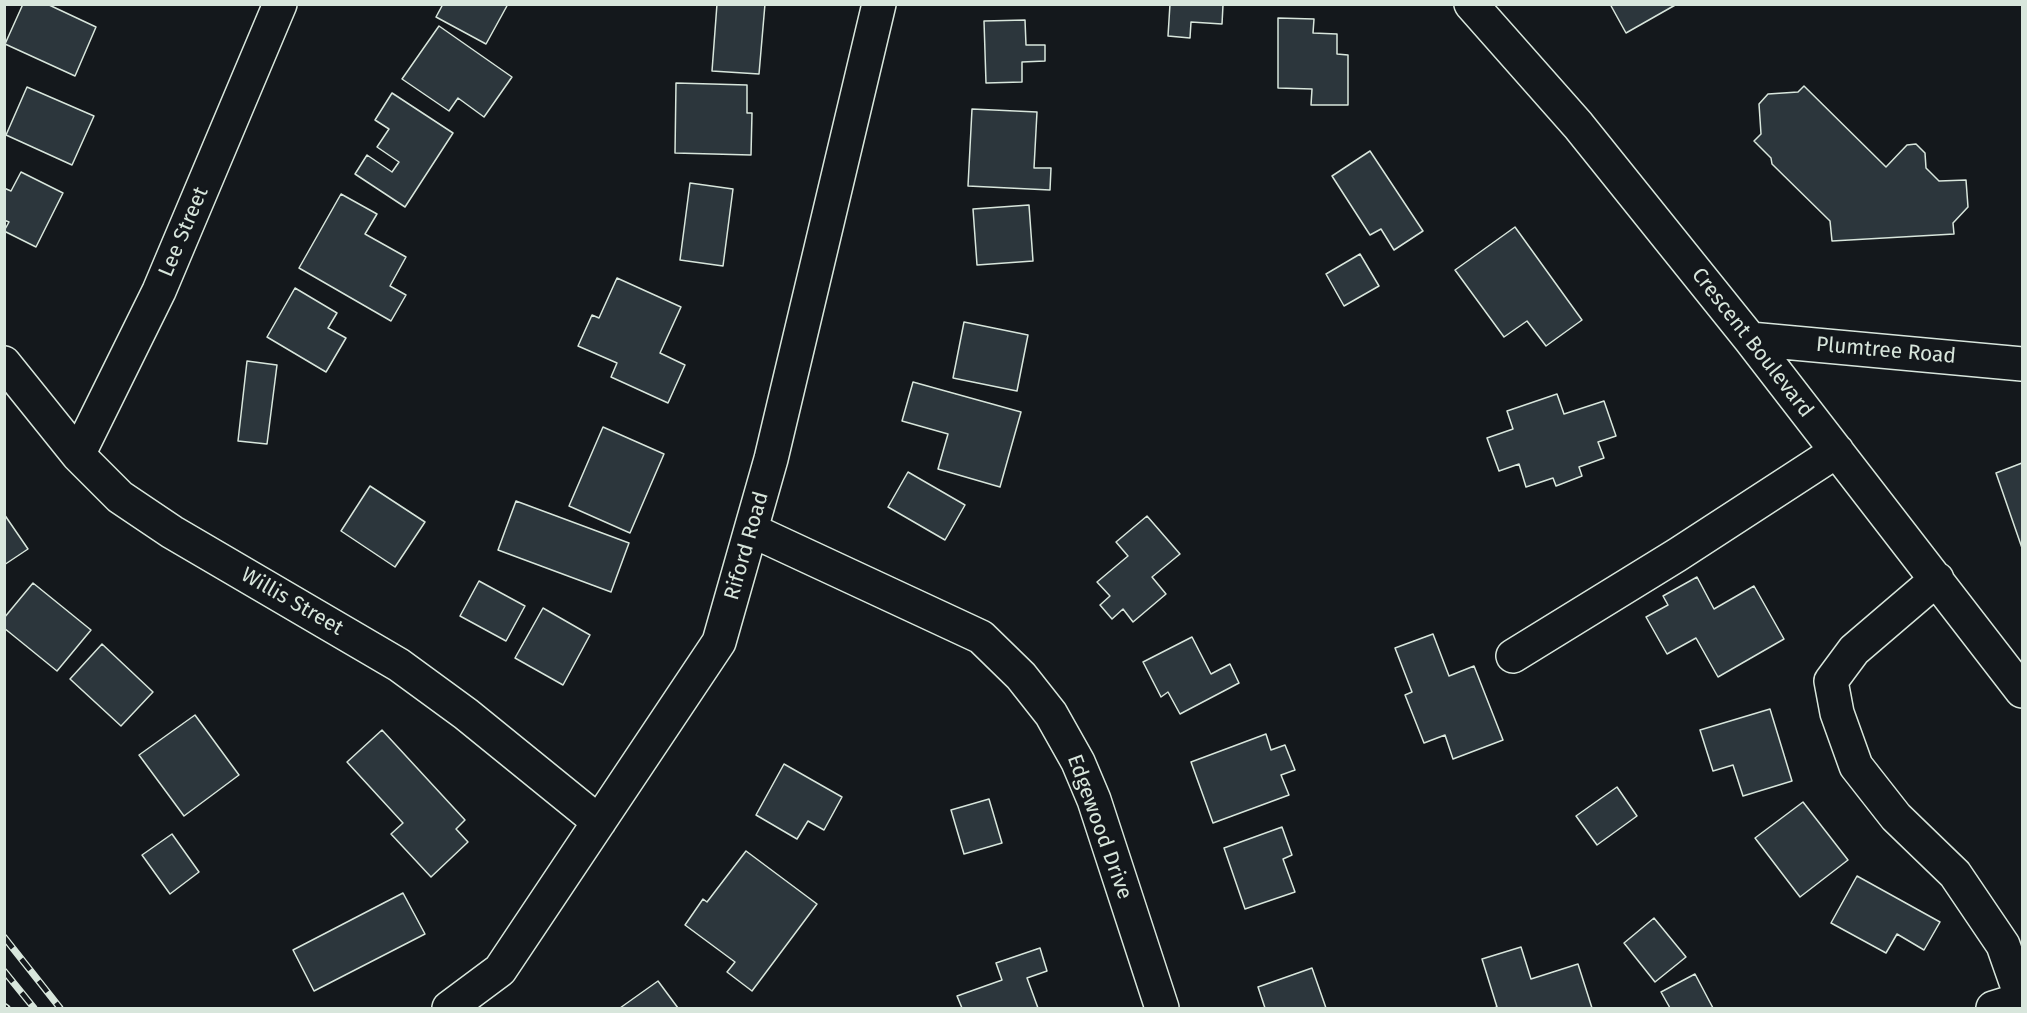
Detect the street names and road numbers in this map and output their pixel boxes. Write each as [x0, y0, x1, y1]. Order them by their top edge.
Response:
street label: Lee Street [154, 183, 214, 281]
street label: Crescent Boulevard [1686, 263, 1818, 423]
street label: Plumtree Road [1815, 332, 1957, 370]
street label: Riford Road [719, 489, 775, 603]
street label: Willis Street [236, 563, 348, 641]
street label: Edgewood Drive [1061, 751, 1137, 903]

